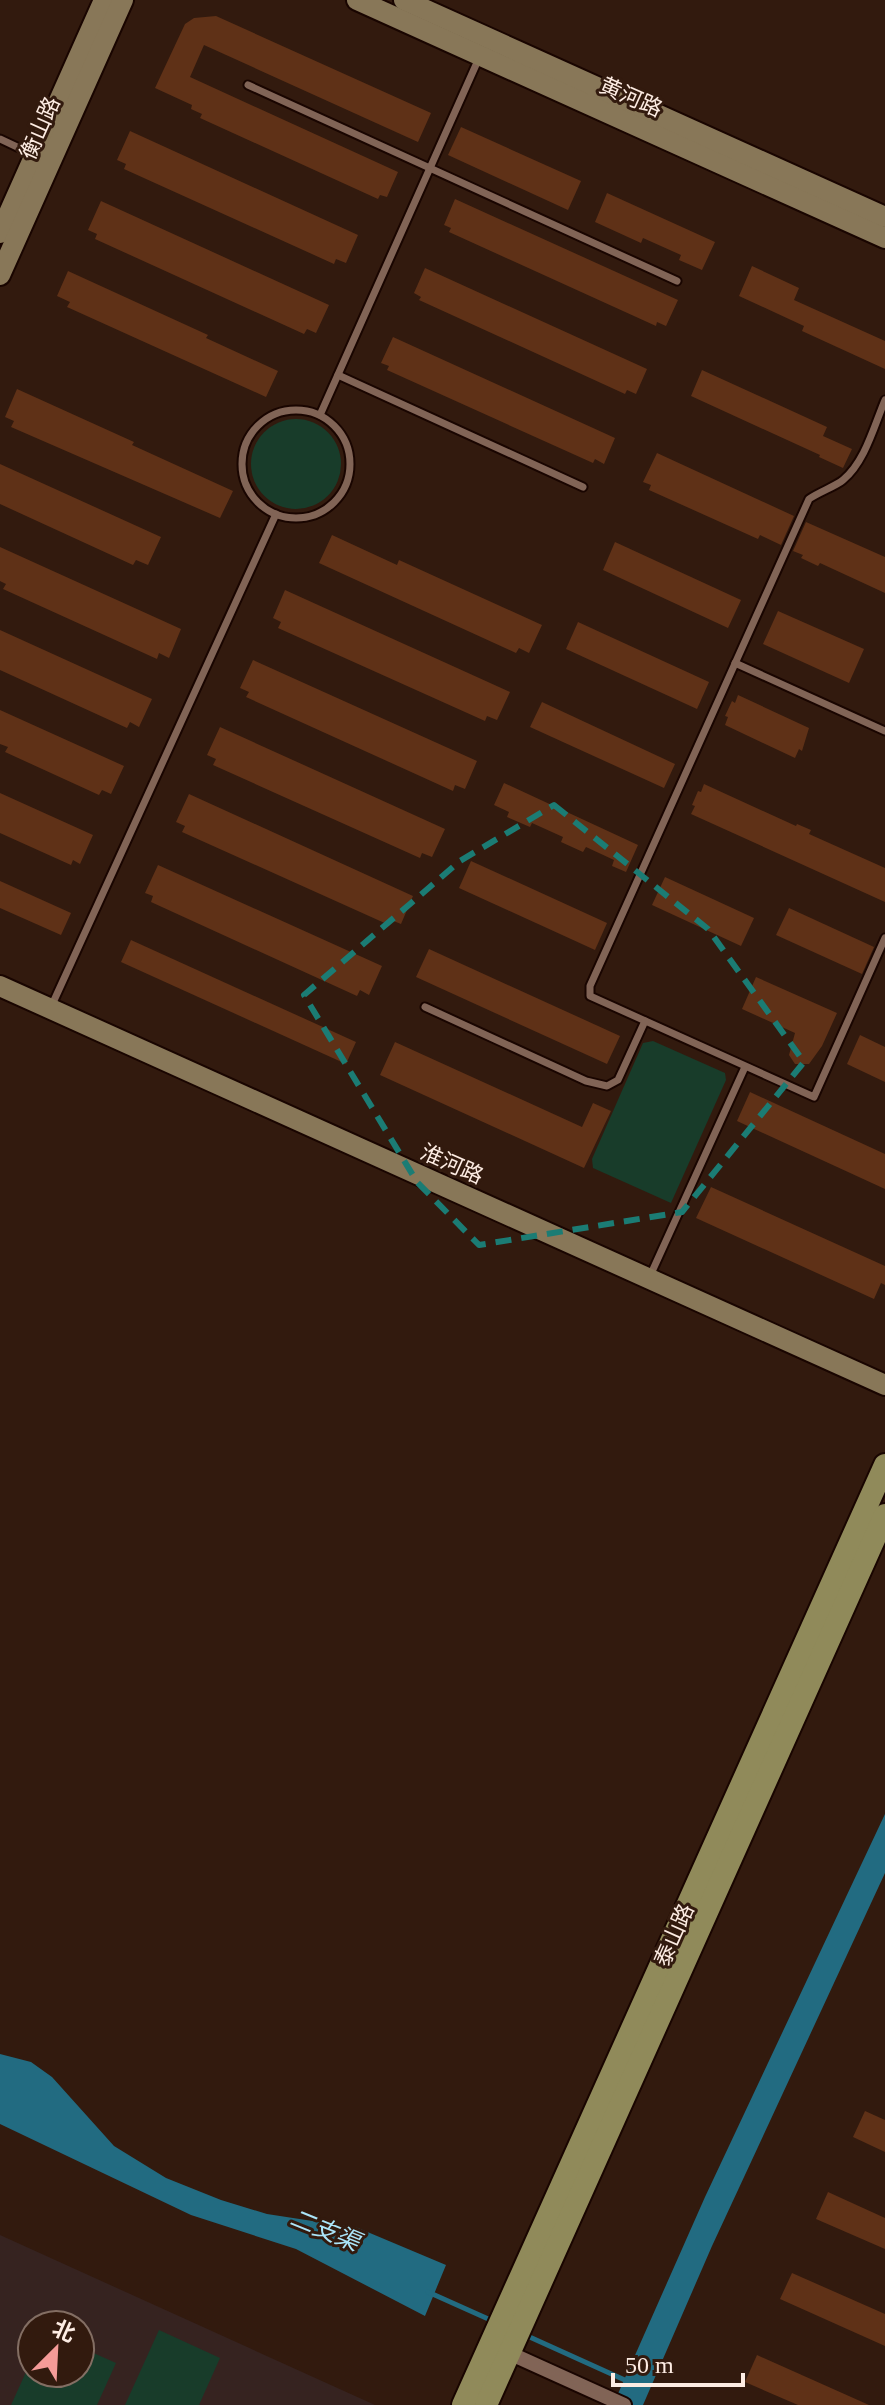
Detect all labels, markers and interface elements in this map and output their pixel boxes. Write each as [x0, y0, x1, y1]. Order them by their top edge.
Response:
street label: 黄河路 [596, 72, 666, 122]
street label: 衡山路 [15, 93, 65, 163]
street label: 淮河路 [417, 1139, 487, 1189]
street label: 泰山路 [649, 1900, 699, 1970]
water label: 二支渠 [287, 2204, 366, 2257]
north arrow [16, 2309, 96, 2389]
text: 北 [49, 2315, 79, 2347]
scale bar [613, 2337, 743, 2387]
text: 50 m [625, 2352, 674, 2378]

